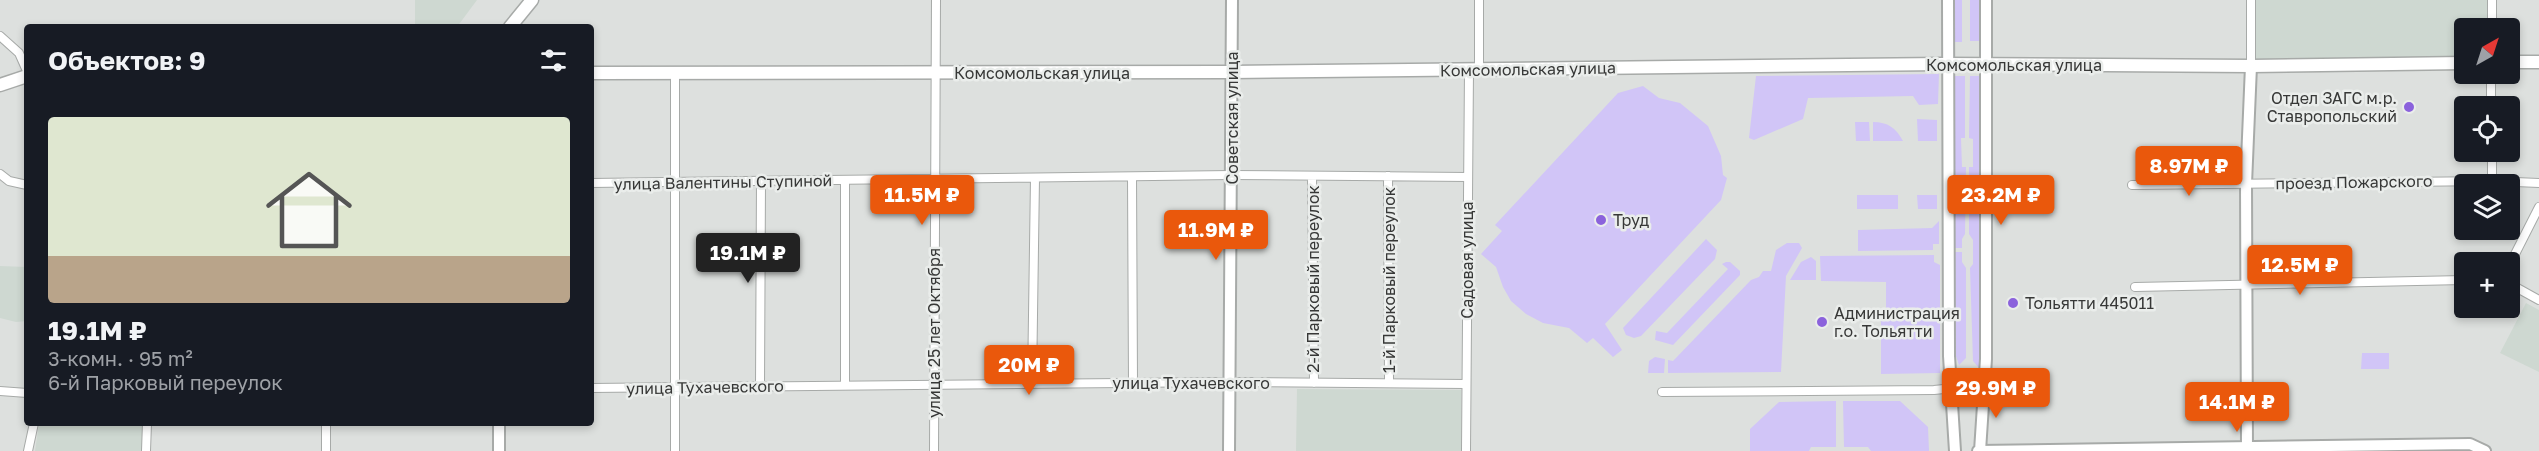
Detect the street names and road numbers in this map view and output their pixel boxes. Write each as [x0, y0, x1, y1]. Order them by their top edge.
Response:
street label: Советская улица [1222, 51, 1242, 185]
street label: Комсомольская улица [1926, 55, 2102, 75]
street label: Комсомольская улица [1440, 57, 1616, 81]
street label: Комсомольская улица [954, 63, 1130, 83]
street label: улица Валентины Ступиной [614, 170, 832, 194]
street label: проезд Пожарского [2275, 171, 2433, 193]
street label: 2-й Парковый переулок [1303, 185, 1323, 373]
street label: 1-й Парковый переулок [1379, 187, 1399, 373]
street label: Садовая улица [1457, 201, 1477, 319]
street label: улица 25 лет Октября [924, 248, 944, 418]
street label: улица Тухачевского [1112, 373, 1270, 393]
street label: улица Тухачевского [626, 376, 784, 398]

